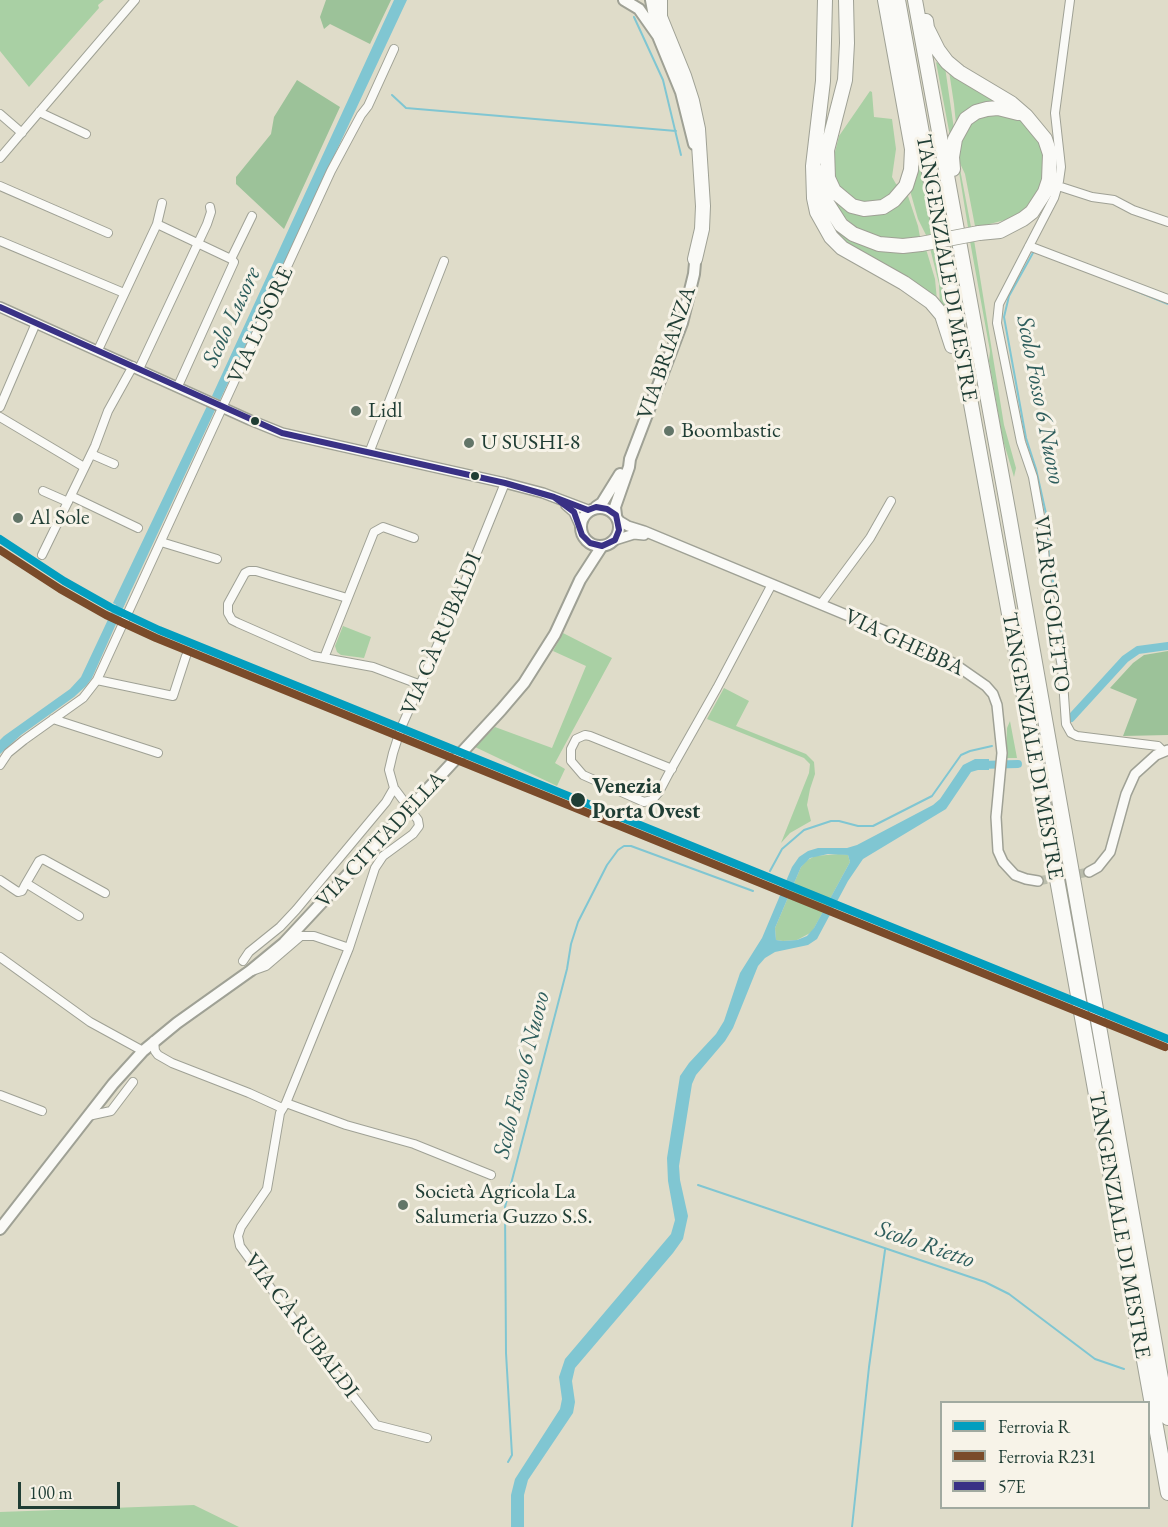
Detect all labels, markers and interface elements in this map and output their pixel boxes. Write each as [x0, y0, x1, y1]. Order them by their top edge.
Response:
street label: TANGENZIALE DI MESTRE [909, 132, 983, 404]
water label: Scolo Lusore [196, 262, 268, 372]
street label: VIA LUSORE [222, 262, 300, 388]
street label: VIA BRIANZA [632, 283, 702, 423]
water label: Scolo Fosso 6 Nuovo [1010, 313, 1070, 487]
place label: Lidl [368, 398, 403, 424]
marker: Lidl [349, 404, 363, 418]
unlabelled marker [249, 415, 261, 427]
place label: Boombastic [681, 418, 781, 444]
marker: Boombastic [662, 424, 676, 438]
place label: U SUSHI-8 [481, 430, 580, 456]
marker: U SUSHI-8 [462, 436, 476, 450]
unlabelled marker [469, 470, 481, 482]
place label: Al Sole [30, 505, 90, 531]
marker: Al Sole [11, 511, 25, 525]
street label: VIA RUGOLETTO [1027, 514, 1075, 694]
street label: VIA CÀ RUBALDI [396, 549, 488, 719]
street label: VIA GHEBBA [840, 604, 968, 682]
street label: TANGENZIALE DI MESTRE [995, 610, 1069, 882]
street label: VIA CITTADELLA [311, 766, 451, 914]
place label: Venezia Porta Ovest [592, 774, 700, 825]
marker: Venezia Porta Ovest [569, 791, 587, 809]
water label: Scolo Fosso 6 Nuovo [487, 989, 557, 1161]
street label: TANGENZIALE DI MESTRE [1082, 1089, 1156, 1361]
place label: Società Agricola La Salumeria Guzzo S.S. [415, 1179, 593, 1230]
marker: Società Agricola La Salumeria Guzzo S.S. [396, 1198, 410, 1212]
water label: Scolo Rietto [872, 1215, 978, 1275]
street label: VIA CÀ RUBALDI [238, 1249, 364, 1403]
legend [940, 1401, 1150, 1509]
text: Ferrovia R [998, 1415, 1070, 1438]
text: Ferrovia R231 [998, 1445, 1096, 1468]
scale bar [21, 1470, 123, 1508]
text: 57E [998, 1475, 1025, 1498]
text: 100 m [29, 1481, 73, 1504]

